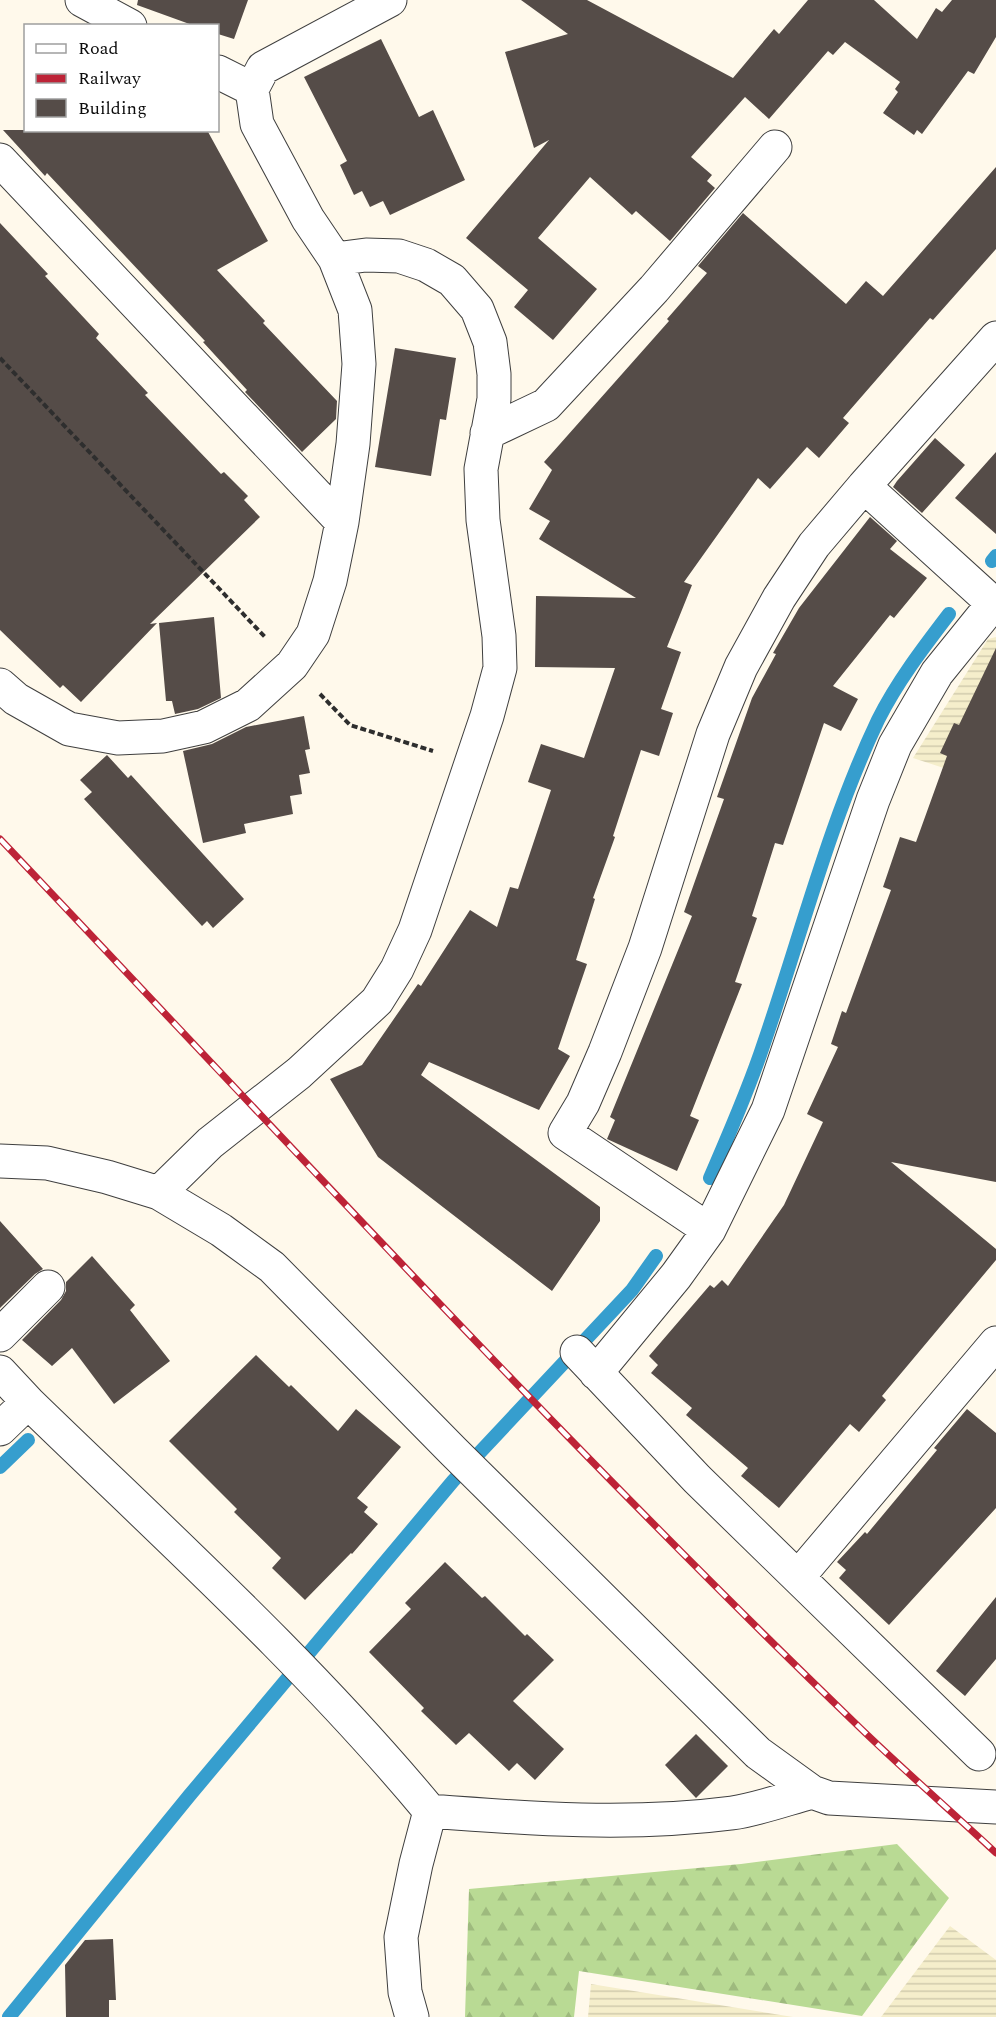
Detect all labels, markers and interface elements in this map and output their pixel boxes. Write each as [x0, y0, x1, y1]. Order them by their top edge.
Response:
legend [24, 24, 219, 132]
text: Road [78, 35, 119, 62]
text: Railway [78, 65, 142, 92]
text: Building [78, 95, 147, 122]

